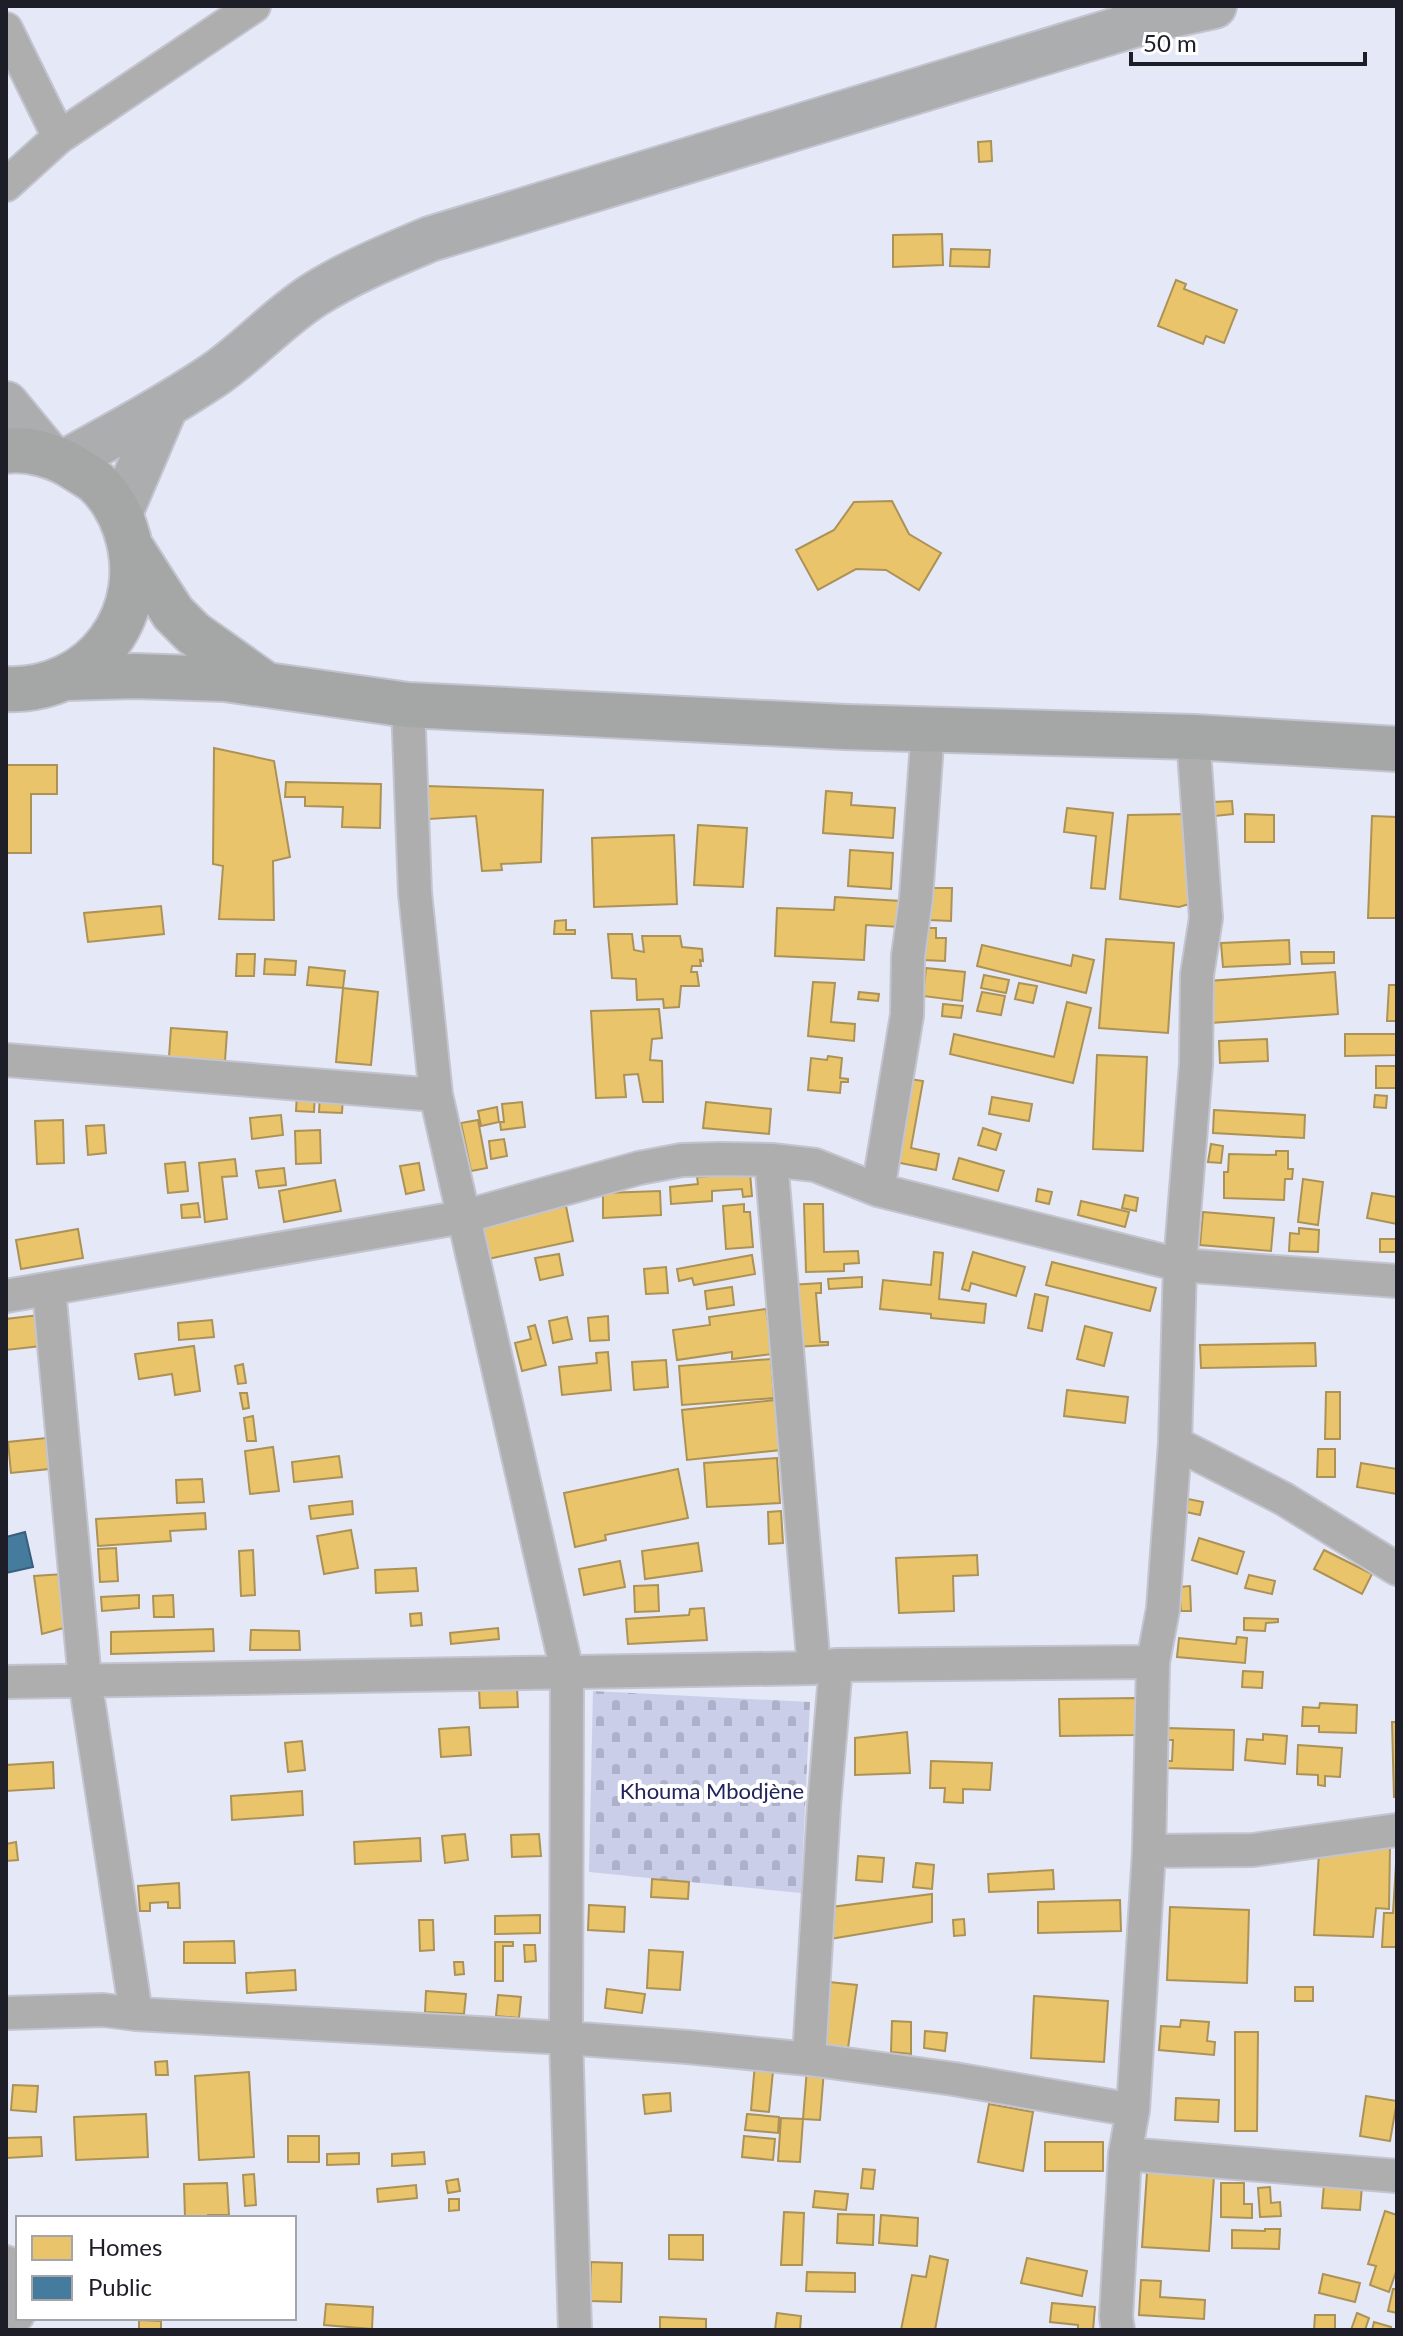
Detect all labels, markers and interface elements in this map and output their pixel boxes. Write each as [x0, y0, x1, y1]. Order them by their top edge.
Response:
scale bar [1131, 16, 1365, 66]
text: 50 m [1143, 28, 1197, 57]
park label: Khouma Mbodjène [620, 1777, 804, 1804]
legend [16, 2216, 296, 2320]
text: Homes [88, 2232, 162, 2261]
text: Public [88, 2272, 152, 2301]

